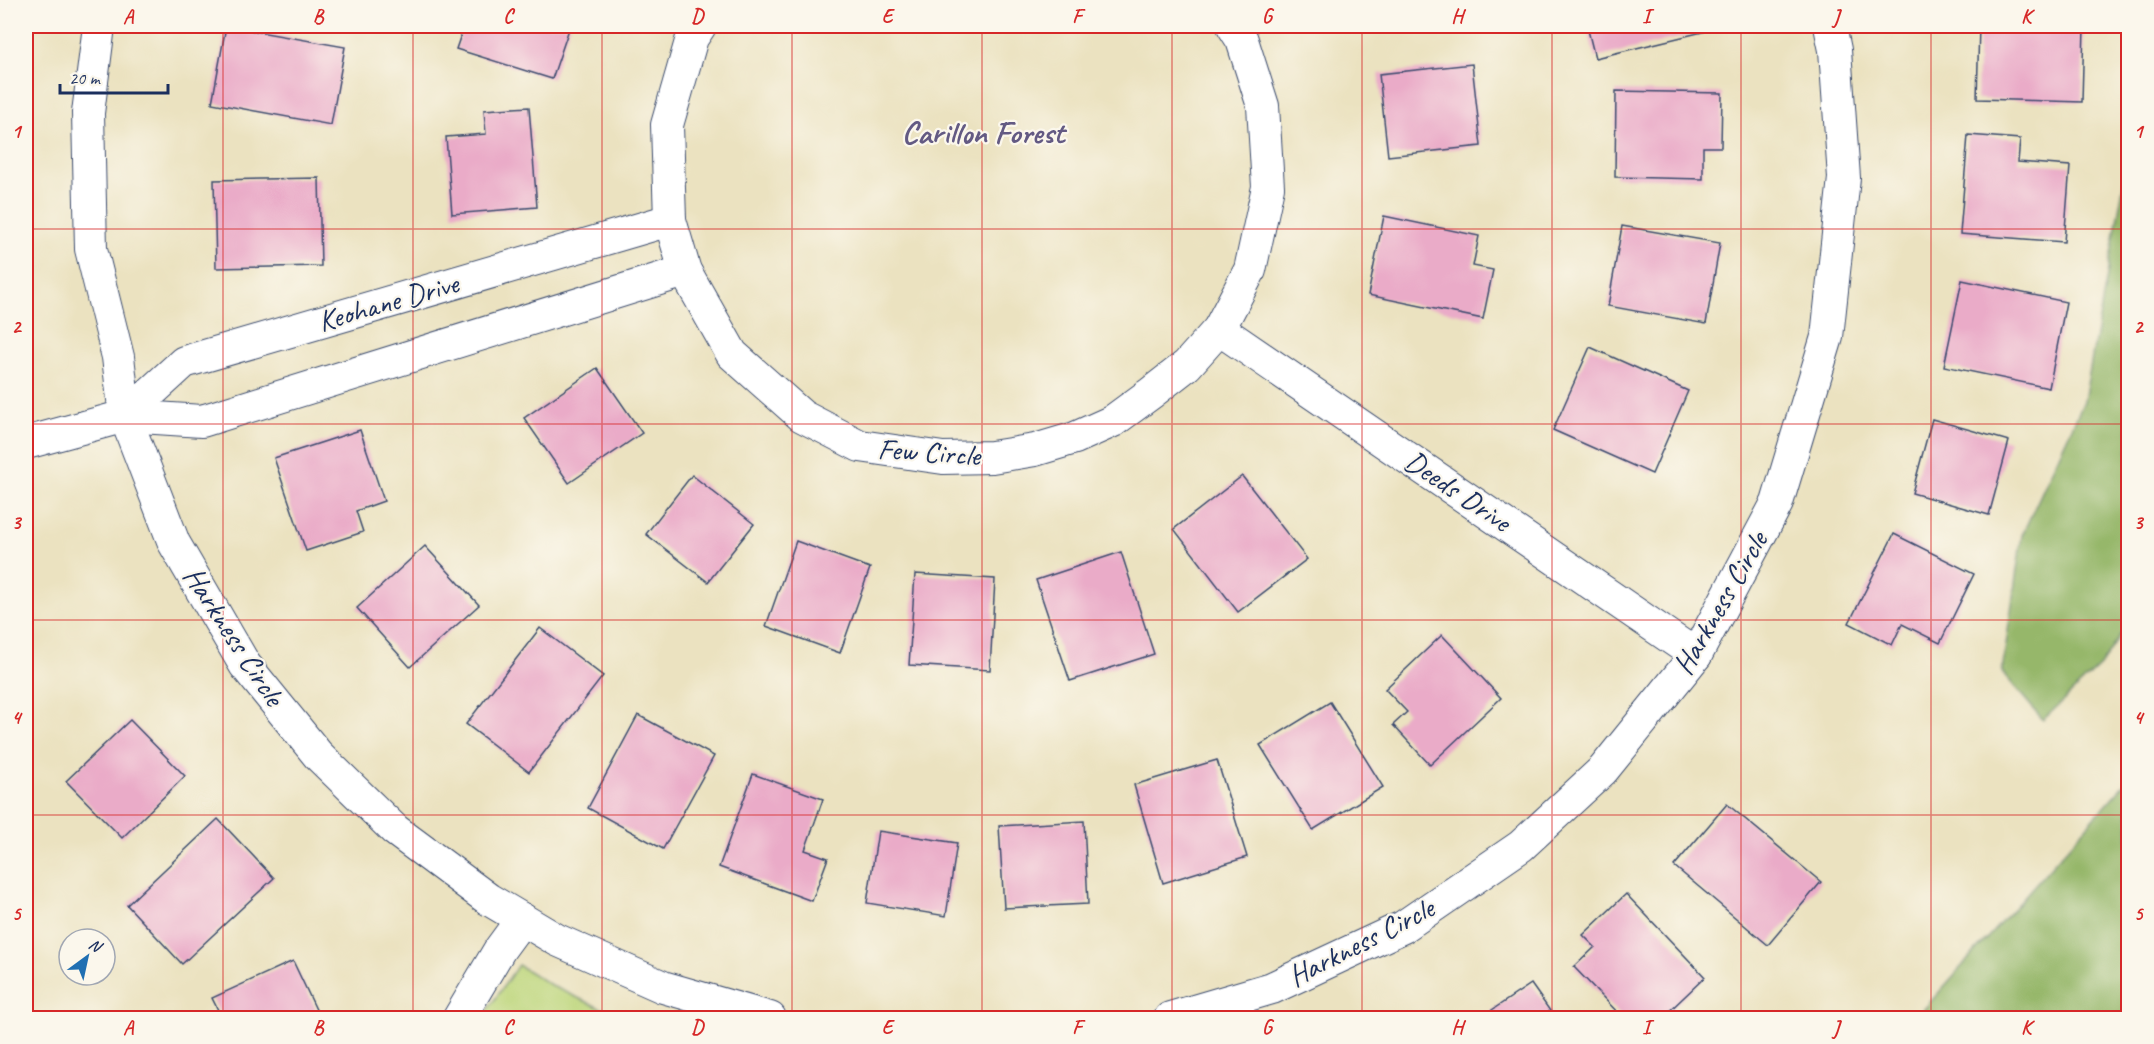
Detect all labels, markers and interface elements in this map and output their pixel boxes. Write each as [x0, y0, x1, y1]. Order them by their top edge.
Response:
text: A [123, 4, 135, 29]
text: B [313, 4, 325, 29]
text: C [503, 4, 515, 29]
text: D [691, 4, 705, 29]
text: E [882, 4, 896, 29]
text: F [1072, 4, 1086, 29]
text: G [1262, 4, 1275, 29]
text: H [1451, 4, 1466, 29]
text: I [1642, 4, 1655, 29]
text: J [1831, 4, 1843, 29]
text: K [2021, 4, 2035, 29]
scale bar [60, 57, 168, 95]
text: 20 m [69, 67, 102, 89]
district label: Carillon Forest [902, 112, 1068, 153]
text: 1 [12, 119, 23, 144]
text: 1 [2134, 119, 2145, 144]
street label: Keohane Drive [313, 263, 465, 340]
text: 2 [12, 314, 23, 339]
text: 2 [2134, 314, 2145, 339]
street label: Few Circle [877, 429, 984, 475]
street label: Deeds Drive [1398, 442, 1520, 542]
text: 3 [12, 510, 23, 535]
text: 3 [2134, 510, 2145, 535]
street label: Harkness Circle [1664, 523, 1777, 681]
street label: Harkness Circle [175, 559, 294, 715]
text: 4 [12, 705, 24, 730]
text: 4 [2134, 705, 2146, 730]
street label: Harkness Circle [1282, 888, 1442, 995]
text: 5 [12, 901, 23, 926]
text: 5 [2134, 901, 2145, 926]
north arrow [57, 927, 117, 987]
text: N [85, 934, 107, 958]
text: A [123, 1015, 135, 1040]
text: B [313, 1015, 325, 1040]
text: C [503, 1015, 515, 1040]
text: D [691, 1015, 705, 1040]
text: E [882, 1015, 896, 1040]
text: F [1072, 1015, 1086, 1040]
text: G [1262, 1015, 1275, 1040]
text: H [1451, 1015, 1466, 1040]
text: I [1642, 1015, 1655, 1040]
text: J [1831, 1015, 1843, 1040]
text: K [2021, 1015, 2035, 1040]

